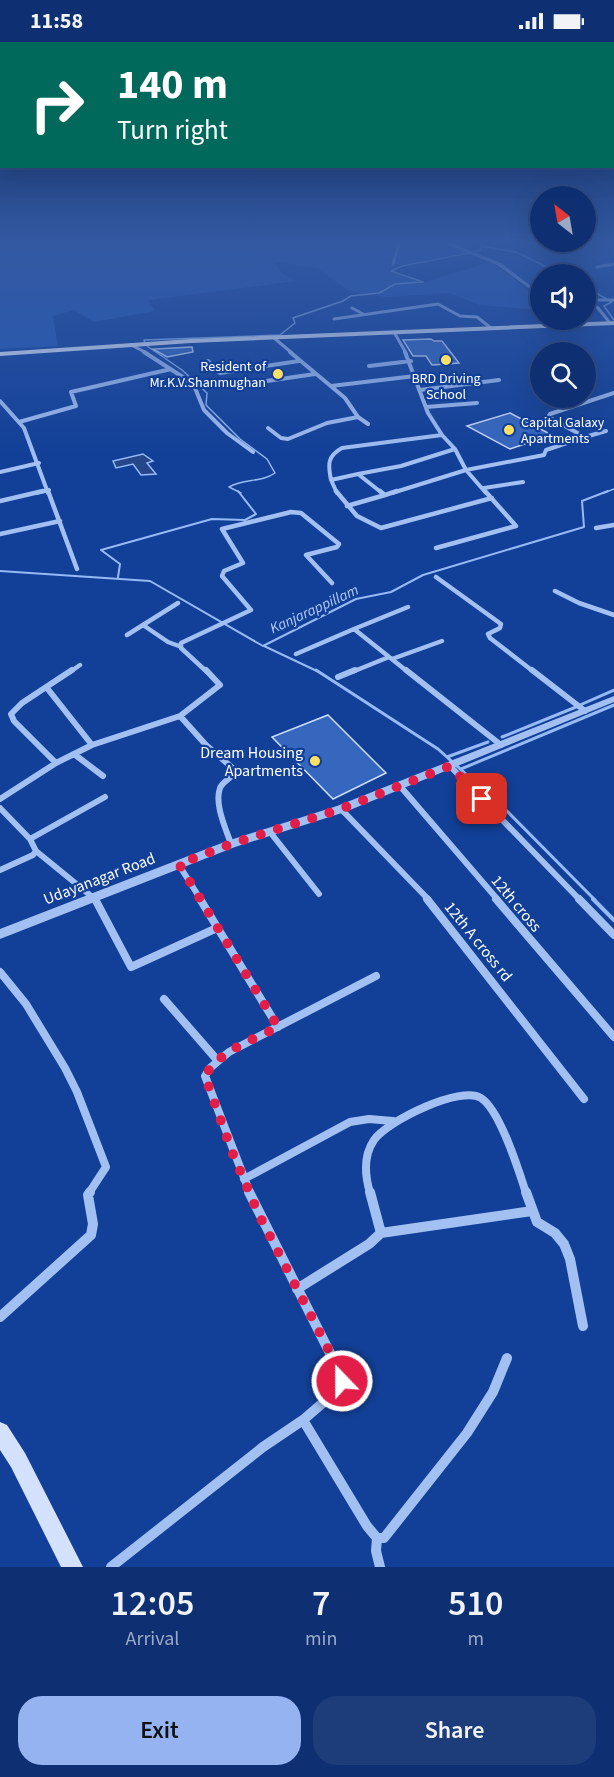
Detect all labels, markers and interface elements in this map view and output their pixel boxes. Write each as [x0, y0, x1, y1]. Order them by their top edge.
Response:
text: 11:58 [30, 5, 83, 37]
text: 140 m [117, 55, 228, 115]
icon: right [18, 66, 96, 144]
text: Turn right [117, 111, 228, 150]
north arrow [530, 186, 596, 252]
map controls [530, 186, 596, 408]
button: sound [530, 264, 596, 330]
button: search [530, 342, 596, 408]
marker: BRD Driving School [439, 353, 453, 367]
place label: Resident of Mr.K.V.Shanmughan [149, 357, 267, 393]
marker: Resident of Mr.K.V.Shanmughan [271, 367, 285, 381]
place label: BRD Driving School [411, 369, 481, 405]
place label: Capital Galaxy Apartments [521, 413, 605, 449]
marker: Capital Galaxy Apartments [502, 423, 516, 437]
water label: Kanjarappillam [266, 580, 362, 639]
place label: Dream Housing Apartments [200, 742, 303, 782]
marker: Dream Housing Apartments [308, 754, 322, 768]
pin [456, 773, 507, 824]
icon: arrive [465, 782, 498, 815]
street label: Udayanagar Road [40, 847, 159, 910]
street label: 12th cross [486, 871, 547, 937]
street label: 12th A cross rd [439, 897, 517, 986]
position arrow [310, 1349, 374, 1413]
text: 12:05 [111, 1578, 194, 1629]
text: 7 [312, 1578, 330, 1629]
text: 510 [448, 1578, 503, 1629]
text: Arrival [126, 1625, 179, 1653]
text: min [305, 1625, 337, 1653]
text: m [467, 1625, 484, 1653]
button: Exit [18, 1696, 301, 1765]
button: Share [313, 1696, 596, 1765]

